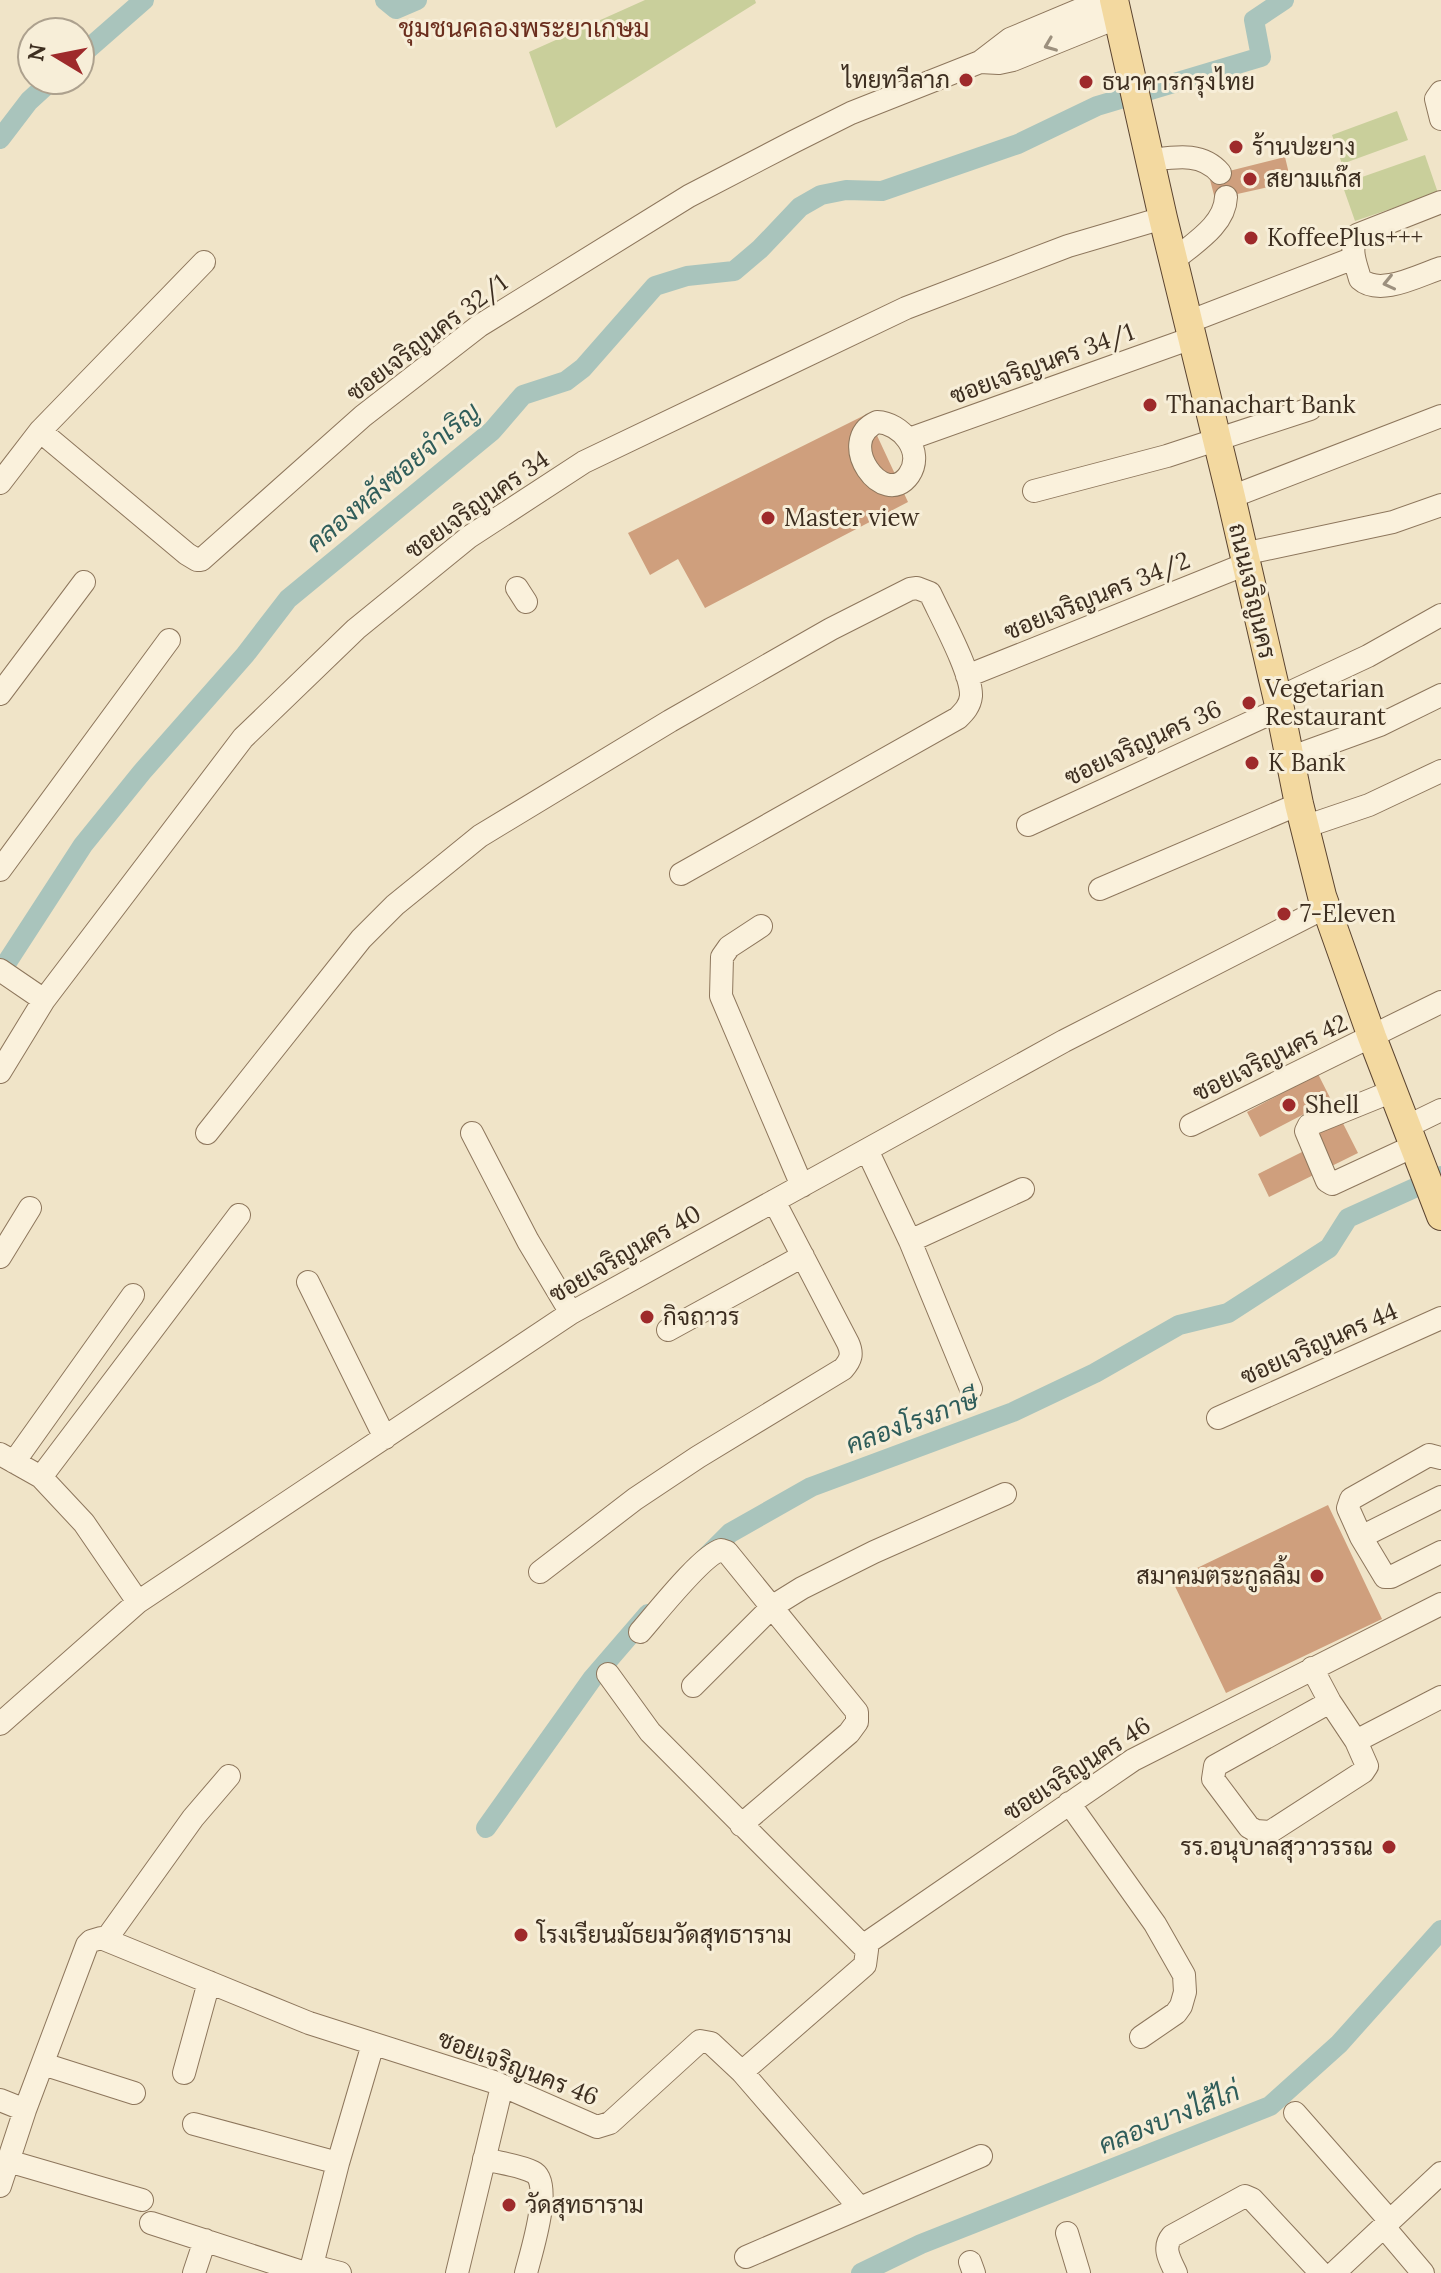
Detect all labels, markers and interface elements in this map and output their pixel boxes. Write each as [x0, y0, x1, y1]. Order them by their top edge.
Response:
district label: ชุมชนคลองพระยาเกษม [398, 11, 650, 46]
north arrow [16, 16, 96, 96]
one-way arrow [1044, 35, 1058, 52]
text: N [21, 42, 52, 63]
place label: ไทยทวีลาภ [841, 64, 950, 95]
place label: ธนาคารกรุงไทย [1102, 66, 1255, 98]
marker: ไทยทวีลาภ [957, 71, 975, 89]
marker: ธนาคารกรุงไทย [1077, 73, 1095, 91]
place label: ร้านปะยาง [1252, 131, 1355, 162]
marker: ร้านปะยาง [1227, 138, 1245, 156]
place label: สยามแก๊ส [1266, 163, 1362, 194]
marker: สยามแก๊ส [1241, 170, 1259, 188]
place label: KoffeePlus+++ [1267, 222, 1423, 253]
marker: KoffeePlus+++ [1242, 229, 1260, 247]
street label: ซอยเจริญนคร 32/1 [340, 267, 513, 408]
one-way arrow [1383, 274, 1397, 291]
street label: ซอยเจริญนคร 34/1 [946, 316, 1138, 411]
place label: Thanachart Bank [1166, 389, 1356, 420]
water label: คลองหลังซอยจำเริญ [299, 394, 487, 559]
marker: Thanachart Bank [1141, 396, 1159, 414]
street label: ซอยเจริญนคร 34 [399, 443, 555, 566]
place label: Master view [784, 502, 920, 533]
marker: Master view [759, 509, 777, 527]
street label: ถนนเจริญนคร [1222, 520, 1283, 662]
street label: ซอยเจริญนคร 34/2 [999, 544, 1194, 647]
place label: Vegetarian Restaurant [1264, 673, 1387, 732]
street label: ซอยเจริญนคร 36 [1059, 693, 1226, 792]
marker: Vegetarian Restaurant [1240, 694, 1258, 712]
place label: K Bank [1268, 747, 1346, 778]
marker: K Bank [1243, 754, 1261, 772]
place label: 7-Eleven [1300, 898, 1396, 929]
marker: 7-Eleven [1275, 905, 1293, 923]
street label: ซอยเจริญนคร 42 [1187, 1007, 1352, 1108]
place label: Shell [1305, 1089, 1359, 1120]
marker: Shell [1280, 1096, 1298, 1114]
street label: ซอยเจริญนคร 40 [543, 1198, 706, 1310]
street label: ซอยเจริญนคร 44 [1235, 1295, 1402, 1392]
place label: กิจถาวร [663, 1301, 740, 1332]
marker: กิจถาวร [638, 1308, 656, 1326]
water label: คลองโรงภาษี [841, 1382, 984, 1461]
place label: สมาคมตระกูลลิ้ม [1136, 1555, 1301, 1593]
marker: สมาคมตระกูลลิ้ม [1308, 1567, 1326, 1585]
street label: ซอยเจริญนคร 46 [997, 1709, 1156, 1828]
place label: รร.อนุบาลสุวาวรรณ [1180, 1831, 1373, 1863]
marker: รร.อนุบาลสุวาวรรณ [1380, 1838, 1398, 1856]
place label: โรงเรียนมัธยมวัดสุทธาราม [535, 1919, 792, 1951]
marker: โรงเรียนมัธยมวัดสุทธาราม [512, 1926, 530, 1944]
street label: ซอยเจริญนคร 46 [434, 2023, 603, 2112]
water label: คลองบางไส้ไก่ [1093, 2074, 1246, 2161]
place label: วัดสุทธาราม [525, 2189, 644, 2221]
marker: วัดสุทธาราม [500, 2196, 518, 2214]

